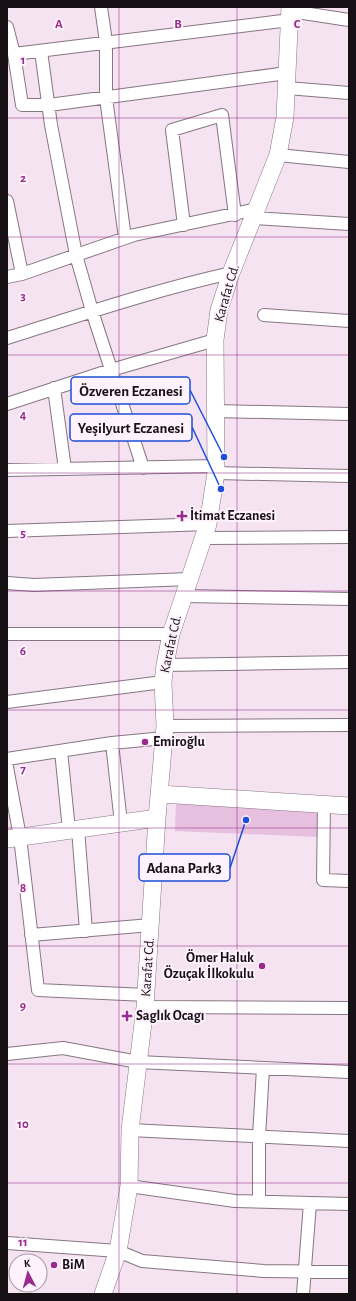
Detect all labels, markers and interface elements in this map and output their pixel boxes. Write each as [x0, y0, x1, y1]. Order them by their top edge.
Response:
text: A [55, 18, 63, 31]
text: B [174, 18, 182, 31]
text: C [294, 18, 301, 31]
text: 1 [21, 54, 25, 67]
text: 2 [20, 172, 26, 185]
street label: Karafat Cd. [212, 263, 242, 323]
text: 3 [20, 290, 26, 303]
callout: Özveren Eczanesi [71, 377, 190, 404]
text: Özveren Eczanesi [79, 383, 183, 399]
text: 4 [20, 409, 27, 422]
callout: Yeşilyurt Eczanesi [70, 414, 192, 441]
text: Yeşilyurt Eczanesi [78, 421, 184, 436]
place label: İtimat Eczanesi [190, 507, 275, 523]
marker: İtimat Eczanesi [177, 511, 187, 521]
text: 5 [20, 527, 26, 540]
street label: Karafat Cd. [158, 614, 184, 674]
text: 6 [20, 645, 26, 658]
place label: Emiroğlu [153, 735, 205, 749]
marker: Emiroğlu [140, 737, 150, 747]
text: 7 [20, 763, 26, 776]
callout: Adana Park3 [139, 854, 230, 881]
text: Adana Park3 [146, 861, 222, 876]
text: 8 [20, 882, 26, 895]
street label: Karafat Cd. [139, 937, 157, 997]
place label: Ömer Haluk Özuçak İlkokulu [164, 949, 255, 981]
marker: Ömer Haluk Özuçak İlkokulu [257, 961, 267, 971]
text: 9 [20, 1000, 26, 1013]
place label: Saglık Ocagı [136, 1009, 204, 1023]
marker: Saglık Ocagı [121, 1010, 133, 1022]
text: 10 [17, 1118, 29, 1131]
text: 11 [18, 1236, 28, 1249]
north arrow [8, 1253, 48, 1293]
text: K [23, 1258, 31, 1269]
place label: BiM [62, 1258, 85, 1272]
marker: BiM [49, 1260, 59, 1270]

